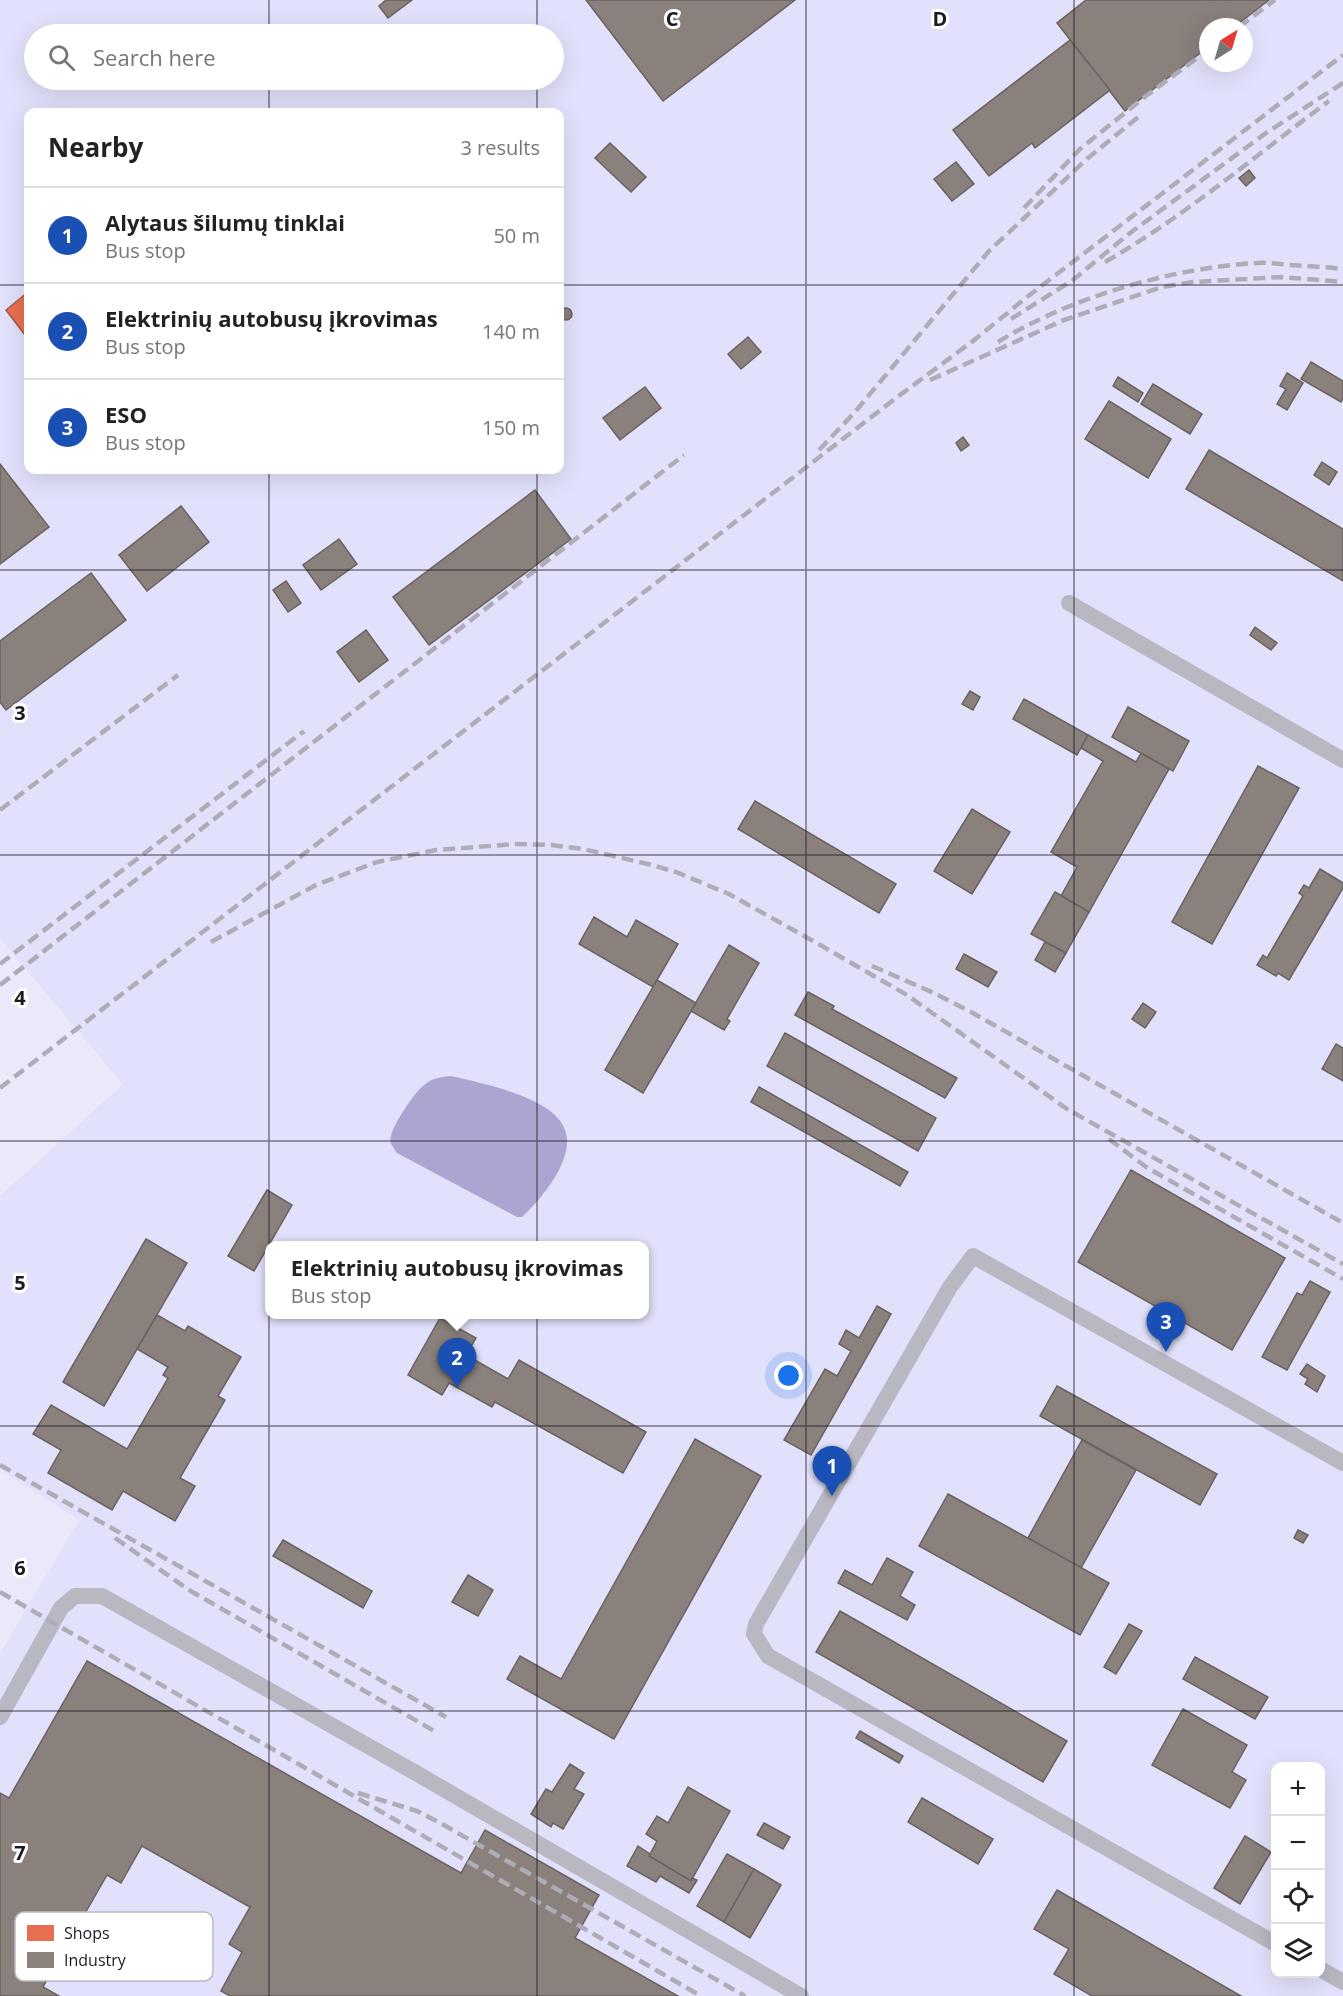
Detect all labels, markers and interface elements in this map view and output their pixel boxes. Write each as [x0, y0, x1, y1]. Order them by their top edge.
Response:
text: C [666, 5, 679, 32]
text: D [933, 5, 947, 32]
north arrow [1199, 18, 1253, 72]
search box [24, 24, 564, 90]
icon: search [45, 41, 78, 74]
text: Search here [93, 42, 216, 72]
text: Nearby [48, 129, 143, 165]
text: 3 results [460, 134, 540, 161]
text: Alytaus šilumų tinklai [105, 207, 345, 237]
text: 1 [62, 222, 73, 249]
text: 50 m [493, 222, 540, 249]
text: Bus stop [105, 237, 186, 264]
text: Elektrinių autobusų įkrovimas [105, 303, 438, 333]
text: 2 [62, 318, 73, 345]
text: 140 m [482, 318, 540, 345]
text: Bus stop [105, 333, 186, 360]
text: ESO [105, 399, 147, 429]
text: 3 [62, 414, 73, 441]
text: 150 m [482, 414, 540, 441]
text: Bus stop [105, 429, 186, 456]
text: 3 [14, 699, 26, 726]
text: 4 [14, 984, 26, 1011]
popup [265, 1241, 649, 1319]
text: Elektrinių autobusų įkrovimas [291, 1252, 623, 1282]
text: 5 [14, 1269, 26, 1296]
text: Bus stop [291, 1282, 371, 1309]
pin: 3 [1146, 1302, 1186, 1352]
pin: 2 [438, 1338, 476, 1388]
your location [774, 1361, 803, 1390]
pin: 1 [812, 1446, 852, 1496]
text: 6 [14, 1554, 26, 1581]
map controls [1271, 1762, 1325, 1978]
button: + [1271, 1762, 1325, 1816]
button: − [1271, 1816, 1325, 1870]
text: 7 [14, 1839, 26, 1866]
button: locate [1271, 1870, 1325, 1924]
legend [15, 1912, 213, 1981]
text: Shops [64, 1922, 110, 1944]
button: layers [1271, 1924, 1325, 1978]
text: Industry [64, 1949, 127, 1971]

